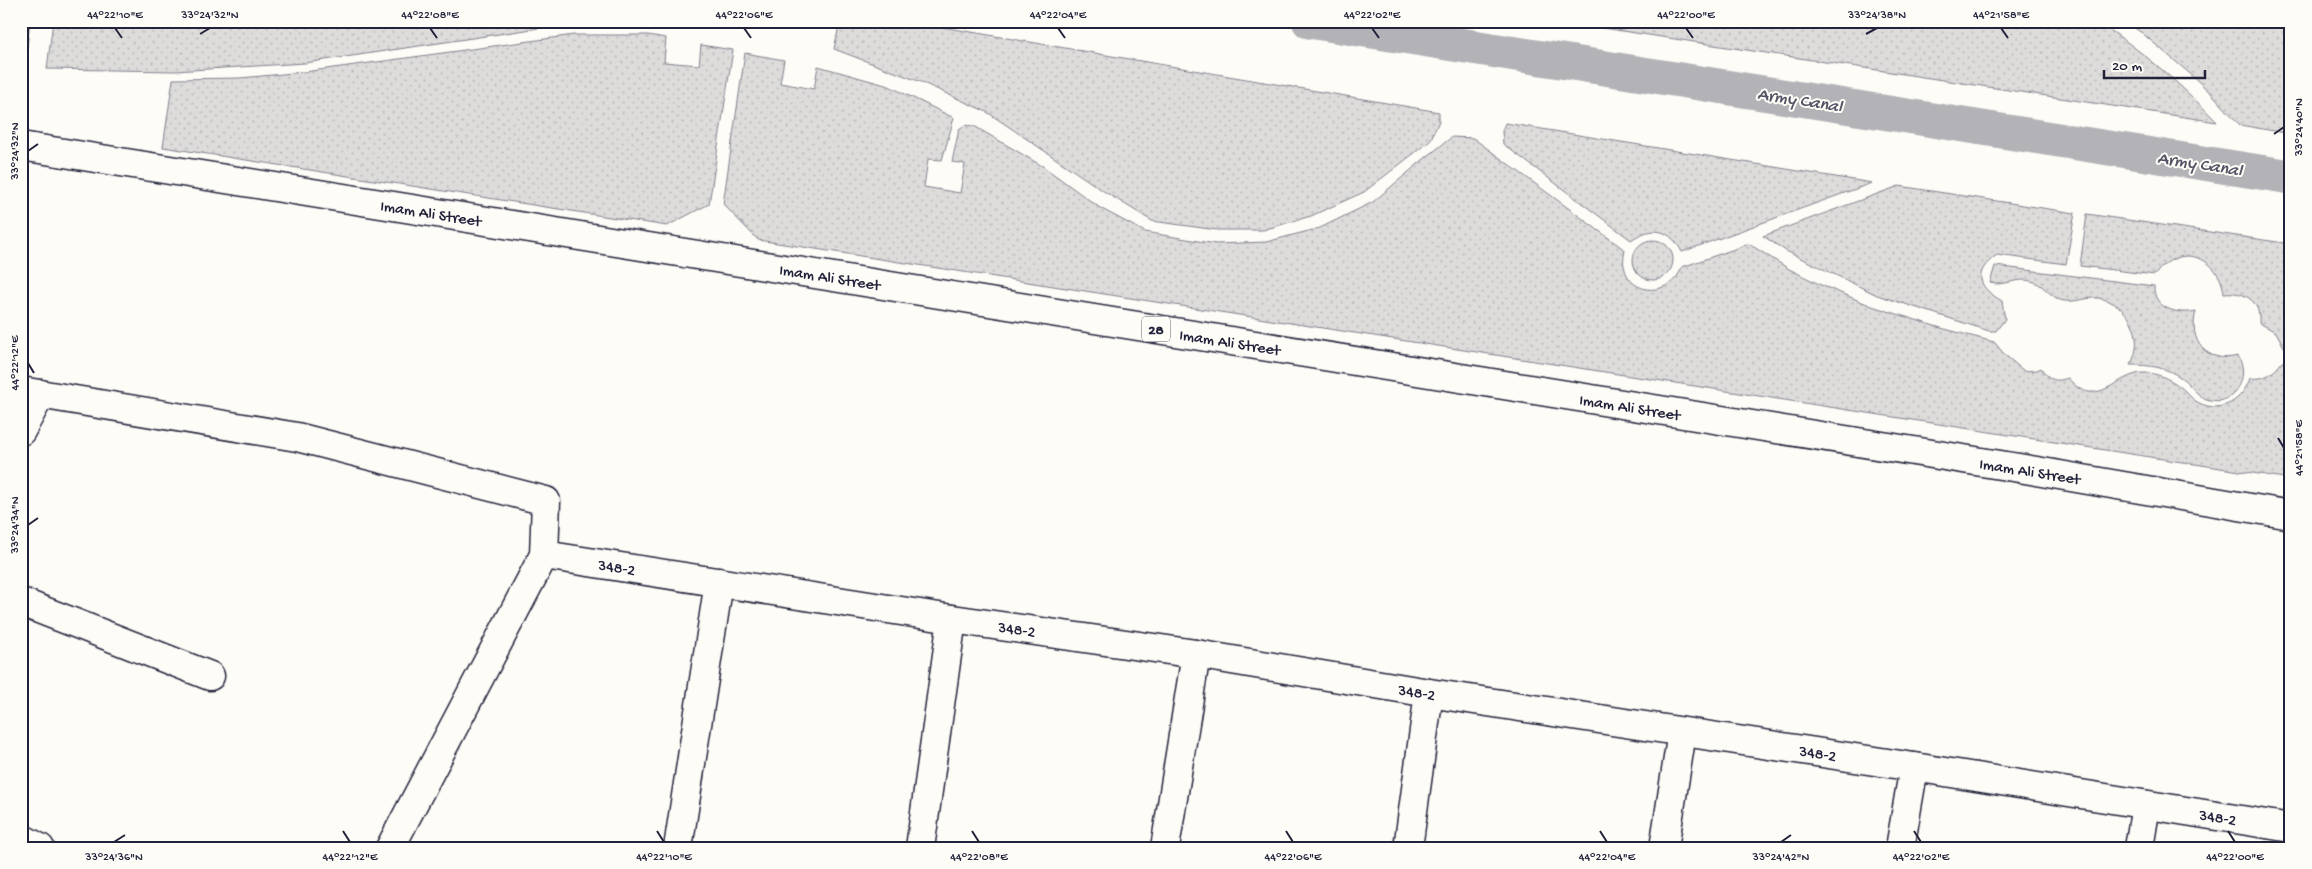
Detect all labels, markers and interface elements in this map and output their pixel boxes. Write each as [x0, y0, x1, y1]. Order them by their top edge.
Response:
text: 44°22'10"E [87, 9, 143, 23]
text: 33°24'32"N [180, 9, 239, 23]
text: 44°22'08"E [401, 9, 459, 23]
text: 44°22'06"E [716, 9, 773, 23]
text: 44°22'04"E [1030, 9, 1087, 23]
text: 44°22'02"E [1344, 9, 1401, 23]
text: 44°22'00"E [1657, 9, 1715, 23]
text: 33°24'38"N [1847, 9, 1906, 23]
text: 44°21'58"E [1973, 9, 2029, 23]
scale bar [2104, 48, 2206, 80]
text: 20 m [2112, 58, 2142, 76]
water label: Army Canal [1756, 84, 1844, 119]
text: 33°24'40"N [2293, 98, 2307, 157]
text: 33°24'32"N [9, 122, 23, 181]
water label: Army Canal [2156, 148, 2244, 183]
street label: Imam Ali Street [379, 198, 484, 233]
street label: Imam Ali Street [778, 262, 883, 297]
road number: 28 [1142, 316, 1170, 342]
street label: Imam Ali Street [1178, 327, 1283, 362]
text: 44°22'12"E [9, 335, 23, 390]
street label: Imam Ali Street [1578, 392, 1683, 427]
text: 44°21'58"E [2293, 420, 2307, 476]
street label: Imam Ali Street [1978, 456, 2083, 491]
text: 33°24'34"N [9, 496, 23, 555]
street label: 348-2 [595, 557, 637, 582]
street label: 348-2 [996, 619, 1037, 644]
street label: 348-2 [1395, 682, 1437, 707]
street label: 348-2 [1796, 743, 1838, 768]
street label: 348-2 [2196, 807, 2238, 832]
text: 33°24'36"N [84, 851, 143, 865]
text: 44°22'12"E [323, 851, 378, 865]
text: 44°22'10"E [636, 851, 692, 865]
text: 44°22'08"E [950, 851, 1008, 865]
text: 44°22'06"E [1265, 851, 1322, 865]
text: 44°22'04"E [1579, 851, 1636, 865]
text: 33°24'42"N [1752, 851, 1810, 865]
text: 44°22'02"E [1893, 851, 1950, 865]
text: 44°22'00"E [2206, 851, 2264, 865]

